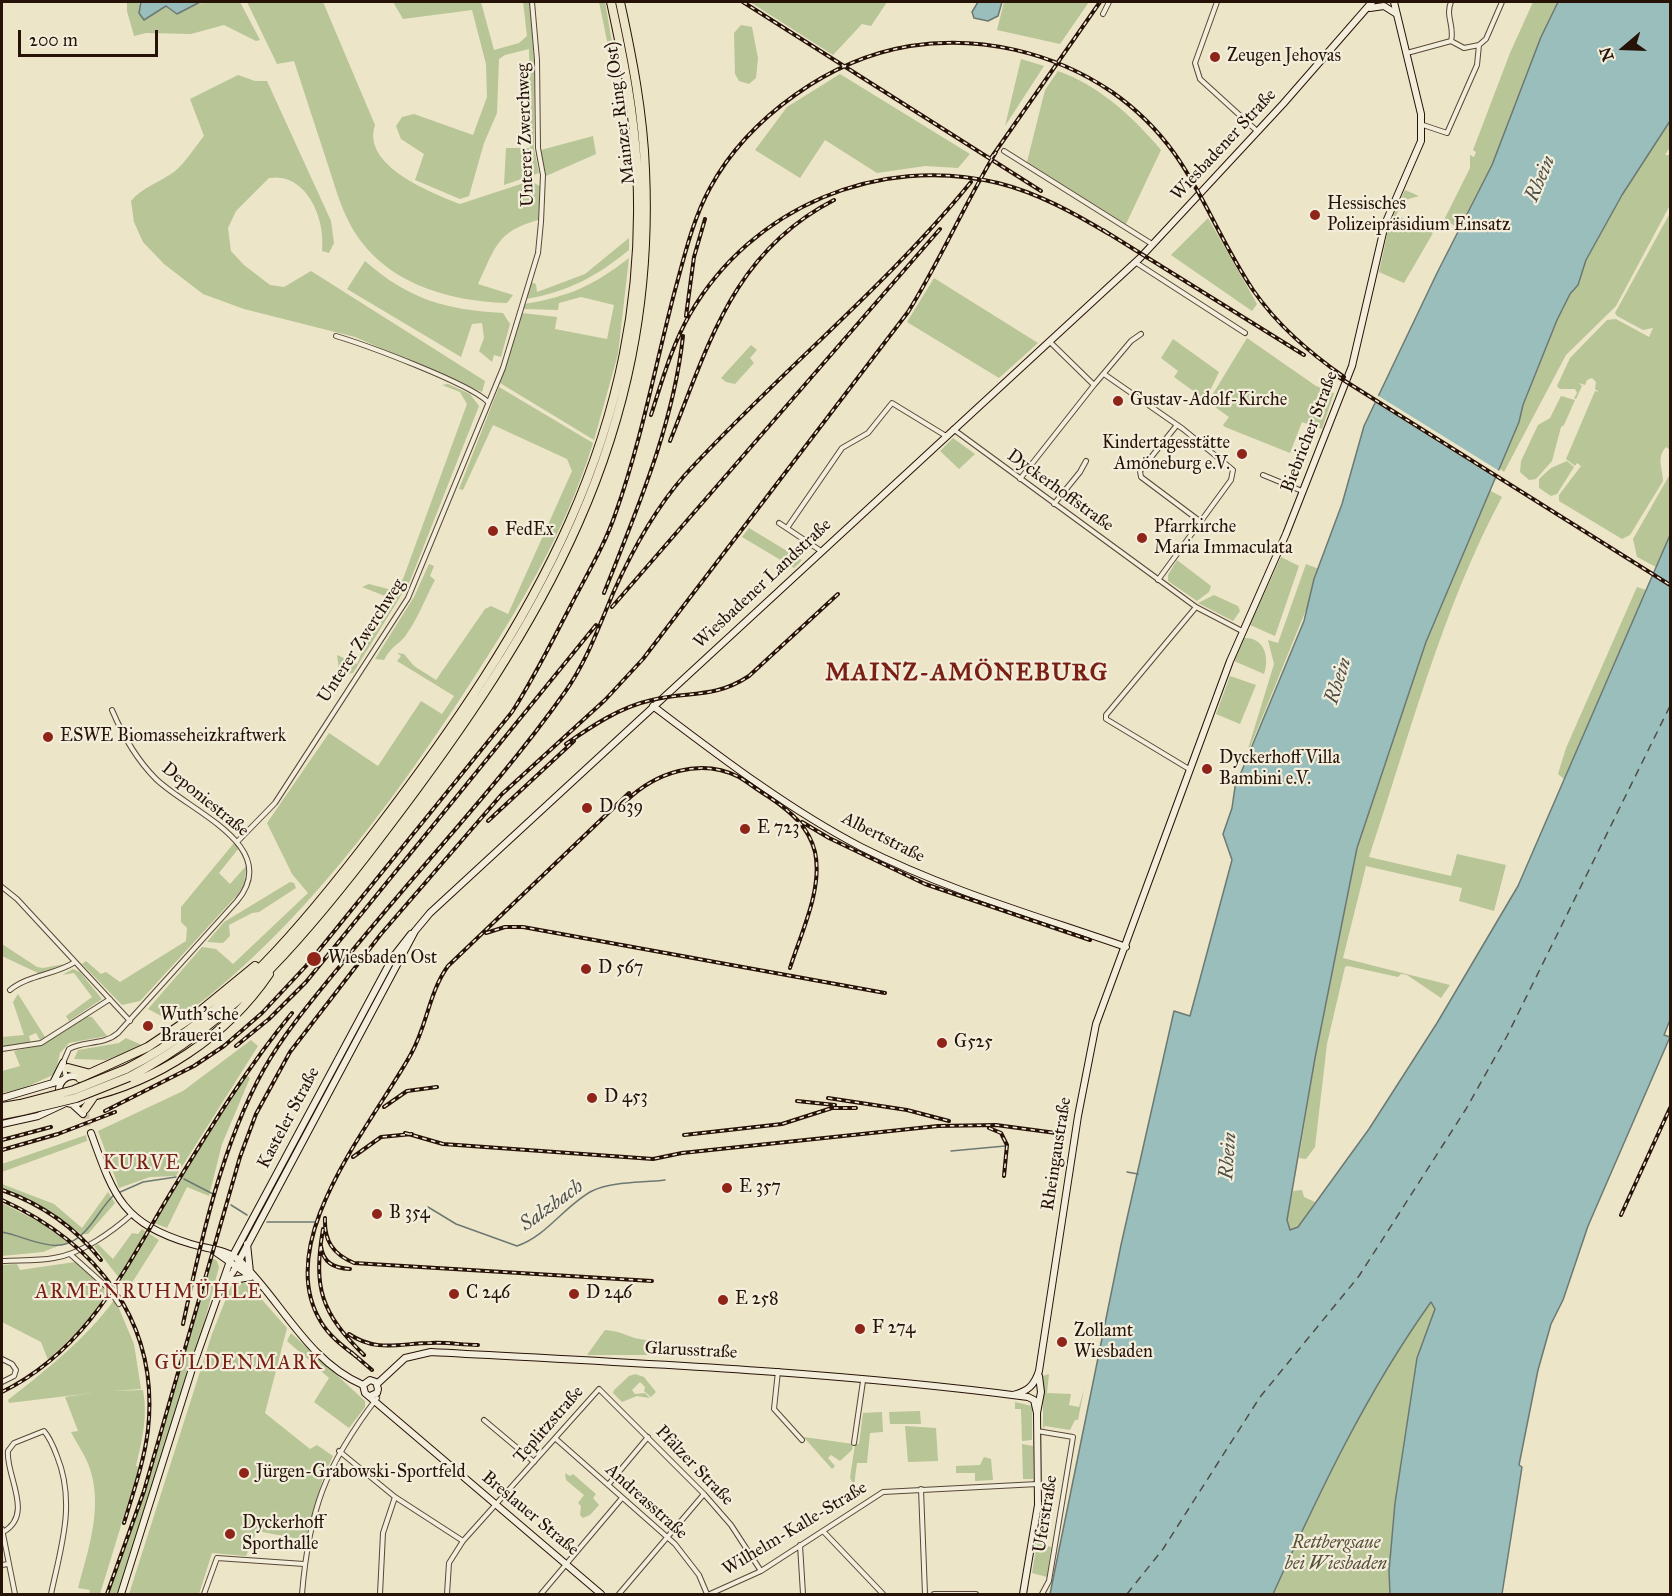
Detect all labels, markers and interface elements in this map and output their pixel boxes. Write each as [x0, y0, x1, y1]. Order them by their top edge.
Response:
scale bar [21, 18, 160, 56]
north arrow [1594, 18, 1654, 78]
text: 200 m [29, 29, 78, 51]
street label: Mainzer Ring (Ost) [602, 40, 640, 186]
text: N [1595, 45, 1618, 64]
place label: Zeugen Jehovas [1227, 46, 1341, 68]
marker: Zeugen Jehovas [1208, 50, 1222, 64]
street label: Unterer Zwerchweg [513, 63, 539, 207]
street label: Wiesbadener Straße [1167, 85, 1281, 205]
water label: Rhein [1521, 153, 1561, 205]
place label: Hessisches Polizeipräsidium Einsatz [1327, 194, 1510, 236]
marker: Hessisches Polizeipräsidium Einsatz [1308, 208, 1322, 222]
street label: Biebricher Straße [1277, 368, 1343, 496]
place label: Gustav-Adolf-Kirche [1130, 390, 1287, 412]
marker: Gustav-Adolf-Kirche [1111, 394, 1125, 408]
place label: Kindertagesstätte Amöneburg e.V. [1102, 433, 1230, 476]
street label: Dyckerhoffstraße [1003, 445, 1117, 537]
marker: Kindertagesstätte Amöneburg e.V. [1235, 447, 1249, 461]
street label: Wiesbadener Landstraße [690, 515, 836, 653]
place label: Pfarrkirche Maria Immaculata [1154, 517, 1293, 560]
place label: FedEx [505, 520, 554, 542]
marker: FedEx [486, 524, 500, 538]
marker: Pfarrkirche Maria Immaculata [1135, 531, 1149, 545]
street label: Unterer Zwerchweg [314, 575, 410, 707]
water label: Rhein [1320, 655, 1358, 707]
district label: MAINZ-AMÖNEBURG [825, 660, 1109, 688]
place label: ESWE Biomasseheizkraftwerk [60, 726, 286, 748]
marker: ESWE Biomasseheizkraftwerk [41, 730, 55, 744]
place label: Dyckerhoff Villa Bambini e.V. [1219, 748, 1340, 790]
street label: Deponiestraße [157, 758, 253, 842]
marker: Dyckerhoff Villa Bambini e.V. [1200, 762, 1214, 776]
place label: D 639 [599, 797, 643, 819]
marker: D 639 [580, 801, 594, 815]
street label: Albertstraße [838, 808, 928, 868]
place label: E 723 [757, 818, 799, 840]
marker: E 723 [738, 822, 752, 836]
place label: Wiesbaden Ost [328, 948, 437, 970]
marker: Wiesbaden Ost [305, 950, 323, 968]
place label: D 567 [598, 958, 643, 980]
marker: D 567 [579, 962, 593, 976]
place label: Wuth'sche Brauerei [160, 1005, 239, 1048]
marker: Wuth'sche Brauerei [141, 1019, 155, 1033]
place label: G525 [954, 1032, 993, 1054]
marker: G525 [935, 1036, 949, 1050]
street label: Kasteler Straße [253, 1064, 325, 1172]
place label: D 453 [604, 1087, 648, 1109]
marker: D 453 [585, 1091, 599, 1105]
street label: Rheingaustraße [1037, 1096, 1077, 1212]
water label: Rhein [1215, 1131, 1243, 1181]
district label: KURVE [103, 1152, 181, 1176]
water label: Salzbach [516, 1175, 588, 1237]
place label: E 357 [739, 1177, 781, 1199]
marker: E 357 [720, 1181, 734, 1195]
place label: B 354 [389, 1203, 430, 1225]
marker: B 354 [370, 1207, 384, 1221]
district label: ARMENRUHMÜHLE [35, 1281, 263, 1305]
place label: C 246 [466, 1283, 510, 1305]
place label: D 246 [586, 1283, 632, 1305]
marker: C 246 [447, 1287, 461, 1301]
marker: D 246 [567, 1287, 581, 1301]
place label: E 258 [735, 1289, 778, 1311]
marker: E 258 [716, 1293, 730, 1307]
place label: F 274 [872, 1318, 915, 1340]
place label: Zollamt Wiesbaden [1074, 1321, 1153, 1364]
marker: F 274 [853, 1322, 867, 1336]
marker: Zollamt Wiesbaden [1055, 1335, 1069, 1349]
street label: Glarusstraße [644, 1338, 738, 1364]
district label: GÜLDENMARK [154, 1352, 324, 1376]
street label: Teplitzstraße [509, 1382, 589, 1468]
street label: Pfälzer Straße [650, 1421, 738, 1511]
street label: Andreasstraße [600, 1459, 692, 1545]
place label: Jürgen-Grabowski-Sportfeld [256, 1462, 466, 1484]
marker: Jürgen-Grabowski-Sportfeld [237, 1466, 251, 1480]
street label: Breslauer Straße [477, 1467, 583, 1561]
street label: Uferstraße [1029, 1474, 1063, 1554]
street label: Wilhelm-Kalle-Straße [719, 1477, 871, 1581]
place label: Dyckerhoff Sporthalle [242, 1513, 324, 1556]
marker: Dyckerhoff Sporthalle [223, 1527, 237, 1541]
park label: Rettbergsaue bei Wiesbaden [1285, 1533, 1387, 1576]

